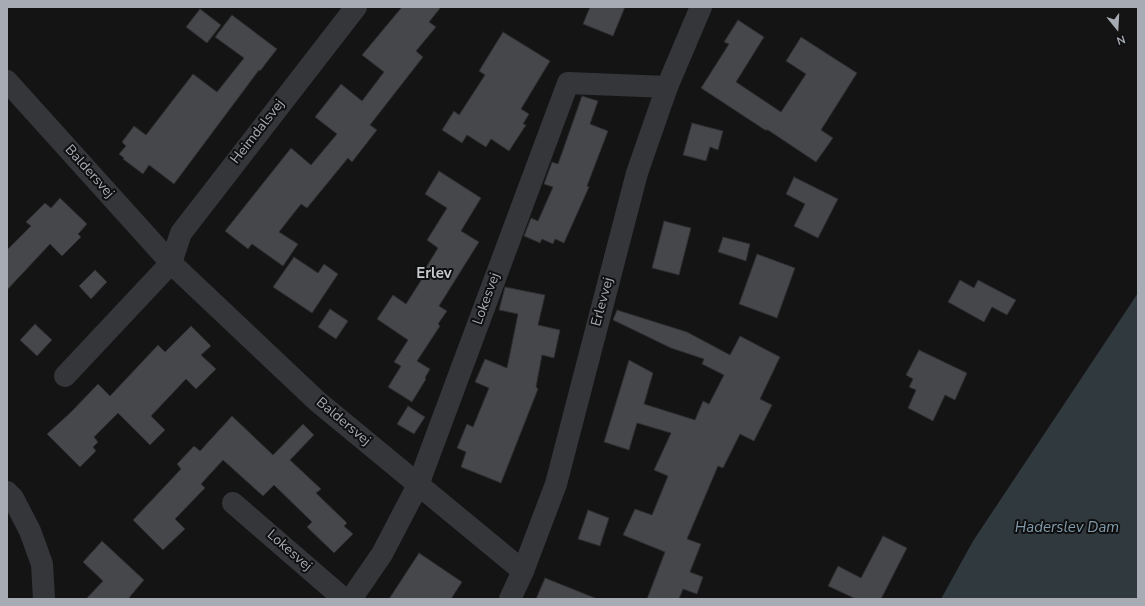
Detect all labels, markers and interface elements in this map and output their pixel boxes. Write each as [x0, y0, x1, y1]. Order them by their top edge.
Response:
north arrow [1097, 8, 1137, 48]
text: N [1115, 31, 1127, 48]
street label: Heimdalsvej [228, 96, 288, 168]
street label: Baldersvej [61, 142, 117, 202]
district label: Erlev [416, 265, 452, 283]
street label: Lokesvej [470, 271, 504, 327]
street label: Erlevvej [588, 276, 618, 328]
street label: Baldersvej [312, 394, 374, 450]
water label: Haderslev Dam [1015, 519, 1119, 537]
street label: Lokesvej [263, 527, 315, 575]

